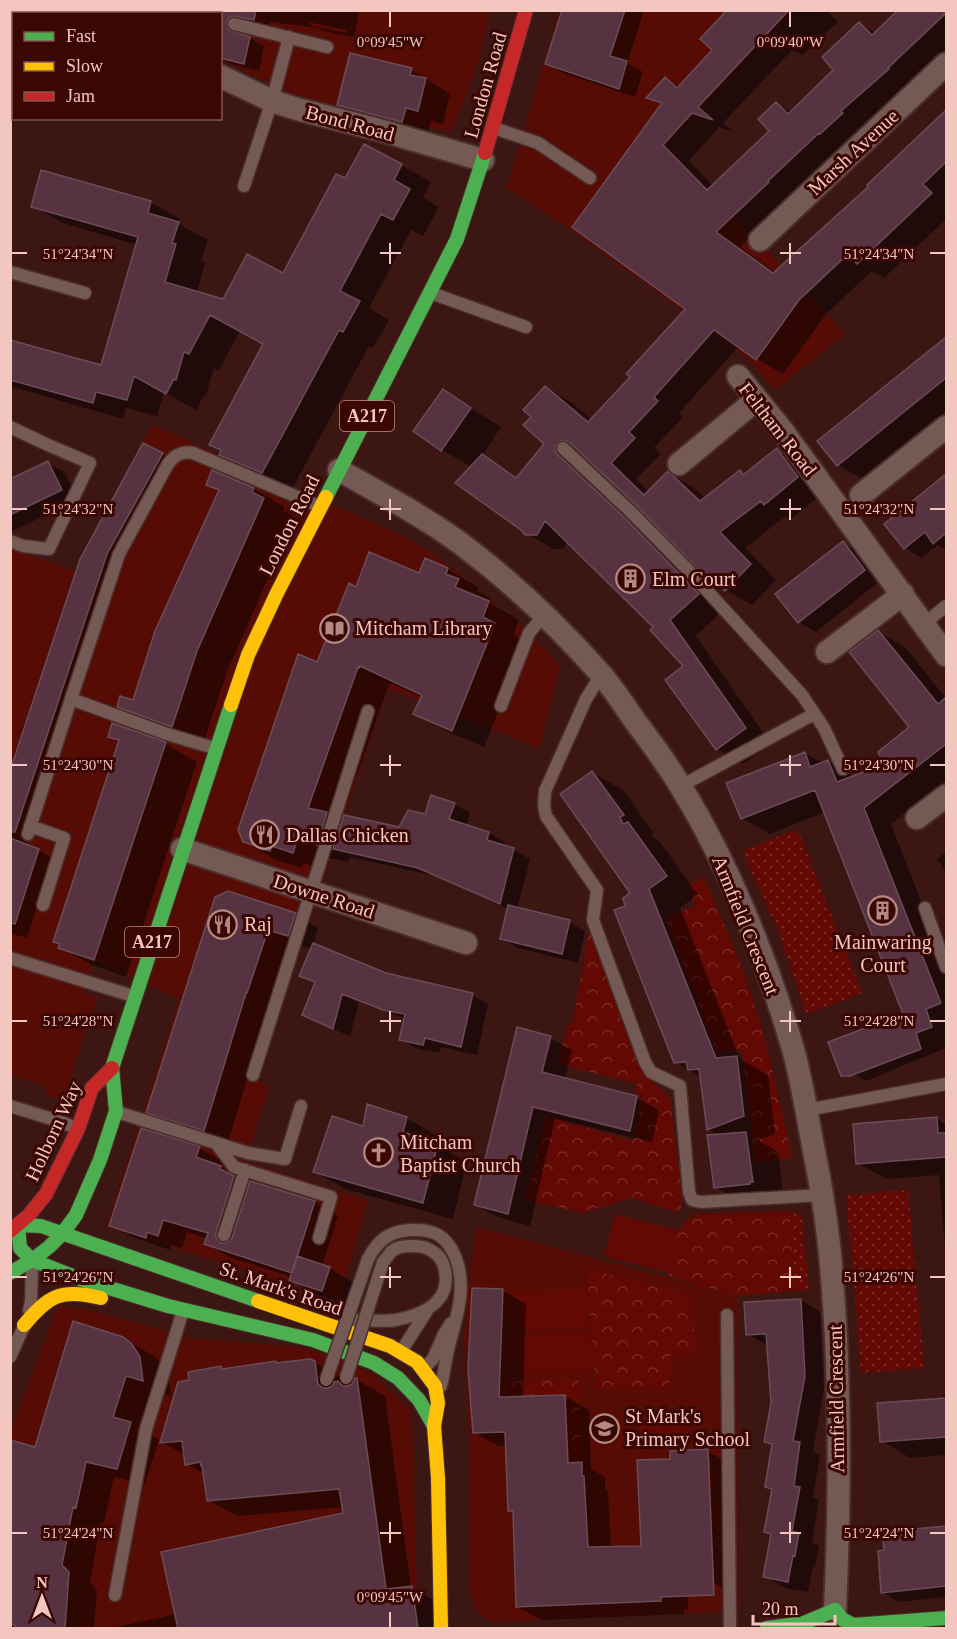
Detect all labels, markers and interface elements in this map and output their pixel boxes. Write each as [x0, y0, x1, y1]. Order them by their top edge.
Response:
legend [12, 12, 222, 120]
text: Fast [66, 26, 96, 46]
street label: London Road [459, 29, 511, 141]
text: 0°09'45"W [357, 34, 424, 50]
text: 0°09'40"W [757, 34, 824, 50]
text: Slow [66, 56, 103, 76]
text: Jam [66, 86, 95, 106]
street label: Bond Road [303, 101, 397, 145]
street label: Marsh Avenue [803, 104, 903, 200]
text: 51°24'34"N [43, 246, 113, 262]
text: 51°24'34"N [844, 246, 914, 262]
street label: Feltham Road [735, 378, 821, 480]
road number: A217 [340, 401, 394, 431]
street label: London Road [254, 471, 324, 579]
text: 51°24'32"N [43, 501, 113, 517]
text: 51°24'32"N [844, 501, 914, 517]
building icon: Elm Court [615, 563, 647, 595]
place label: Elm Court [652, 568, 736, 590]
library icon: Mitcham Library [318, 612, 350, 644]
place label: Mitcham Library [355, 617, 492, 640]
text: 51°24'30"N [43, 757, 113, 773]
text: 51°24'30"N [844, 757, 914, 773]
restaurant icon: Dallas Chicken [249, 819, 281, 851]
place label: Dallas Chicken [286, 824, 409, 846]
street label: Armfield Crescent [708, 852, 784, 998]
street label: Downe Road [271, 869, 377, 923]
building icon: Mainwaring Court [867, 895, 899, 927]
restaurant icon: Raj [207, 908, 239, 940]
place label: Raj [244, 913, 272, 936]
road number: A217 [125, 927, 179, 957]
place label: Mainwaring Court [834, 931, 932, 976]
text: 51°24'28"N [43, 1013, 113, 1029]
text: 51°24'28"N [844, 1013, 914, 1029]
street label: Holborn Way [20, 1078, 87, 1185]
place label: Mitcham Baptist Church [400, 1131, 521, 1177]
church icon: Mitcham Baptist Church [363, 1137, 395, 1169]
street label: St. Mark's Road [217, 1257, 345, 1319]
text: 51°24'26"N [43, 1269, 113, 1285]
text: 51°24'26"N [844, 1269, 914, 1285]
street label: Armfield Crescent [824, 1324, 848, 1473]
place label: St Mark's Primary School [625, 1405, 750, 1451]
school or university icon: St Mark's Primary School [588, 1412, 620, 1444]
text: 51°24'24"N [43, 1525, 113, 1541]
text: 51°24'24"N [844, 1525, 914, 1541]
north arrow [12, 1567, 72, 1627]
text: N [36, 1574, 48, 1591]
scale bar [753, 1588, 836, 1626]
text: 0°09'45"W [357, 1589, 424, 1605]
text: 20 m [762, 1599, 799, 1619]

